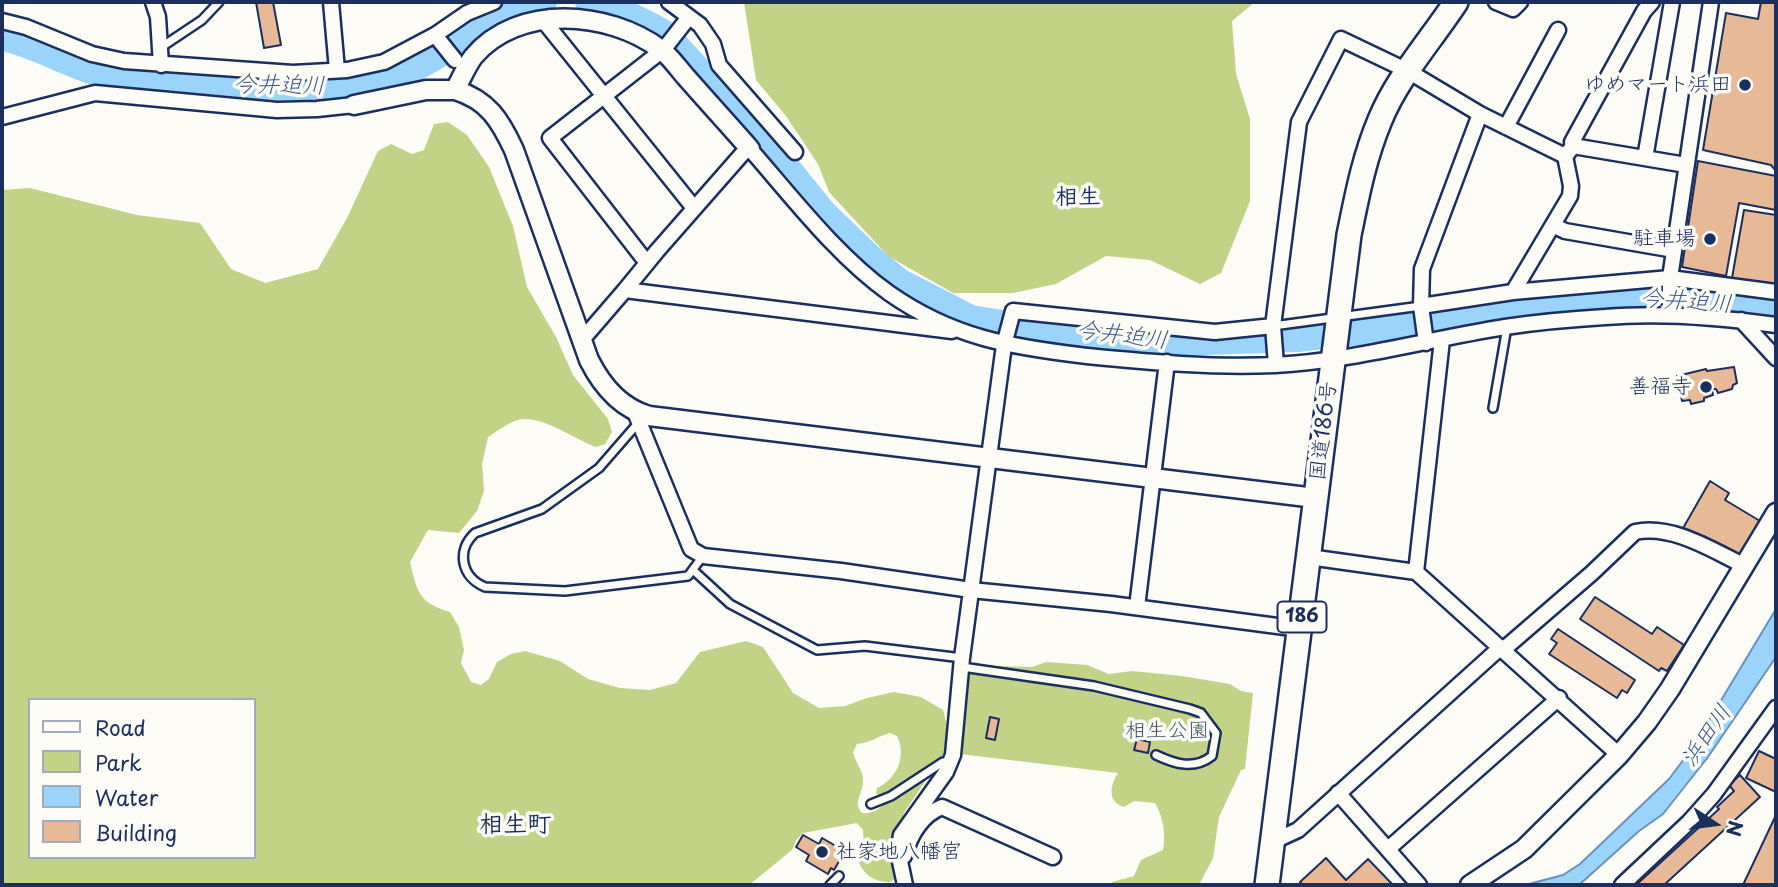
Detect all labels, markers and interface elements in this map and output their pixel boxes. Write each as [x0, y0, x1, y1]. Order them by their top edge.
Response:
water label: 今井迫川 [233, 71, 325, 101]
place label: ゆめマート浜田 [1584, 72, 1731, 98]
marker: ゆめマート浜田 [1737, 77, 1753, 93]
district label: 相生 [1055, 184, 1101, 212]
place label: 駐車場 [1633, 226, 1696, 252]
marker: 駐車場 [1702, 231, 1718, 247]
water label: 今井迫川 [1639, 285, 1733, 319]
water label: 今井迫川 [1075, 317, 1169, 355]
place label: 善福寺 [1629, 374, 1692, 400]
marker: 善福寺 [1698, 379, 1714, 395]
street label: 国道186号 [1305, 380, 1343, 482]
road number: 186 [1278, 602, 1326, 632]
legend [28, 698, 256, 859]
water label: 浜田川 [1676, 700, 1738, 772]
text: Road [95, 711, 146, 743]
park label: 相生公園 [1125, 718, 1209, 744]
text: Park [95, 746, 142, 778]
text: Water [95, 781, 158, 813]
north arrow [1680, 789, 1750, 859]
district label: 相生町 [479, 811, 551, 839]
text: Building [95, 816, 177, 848]
text: N [1720, 818, 1751, 839]
place label: 社家地八幡宮 [836, 839, 962, 865]
marker: 社家地八幡宮 [814, 844, 830, 860]

